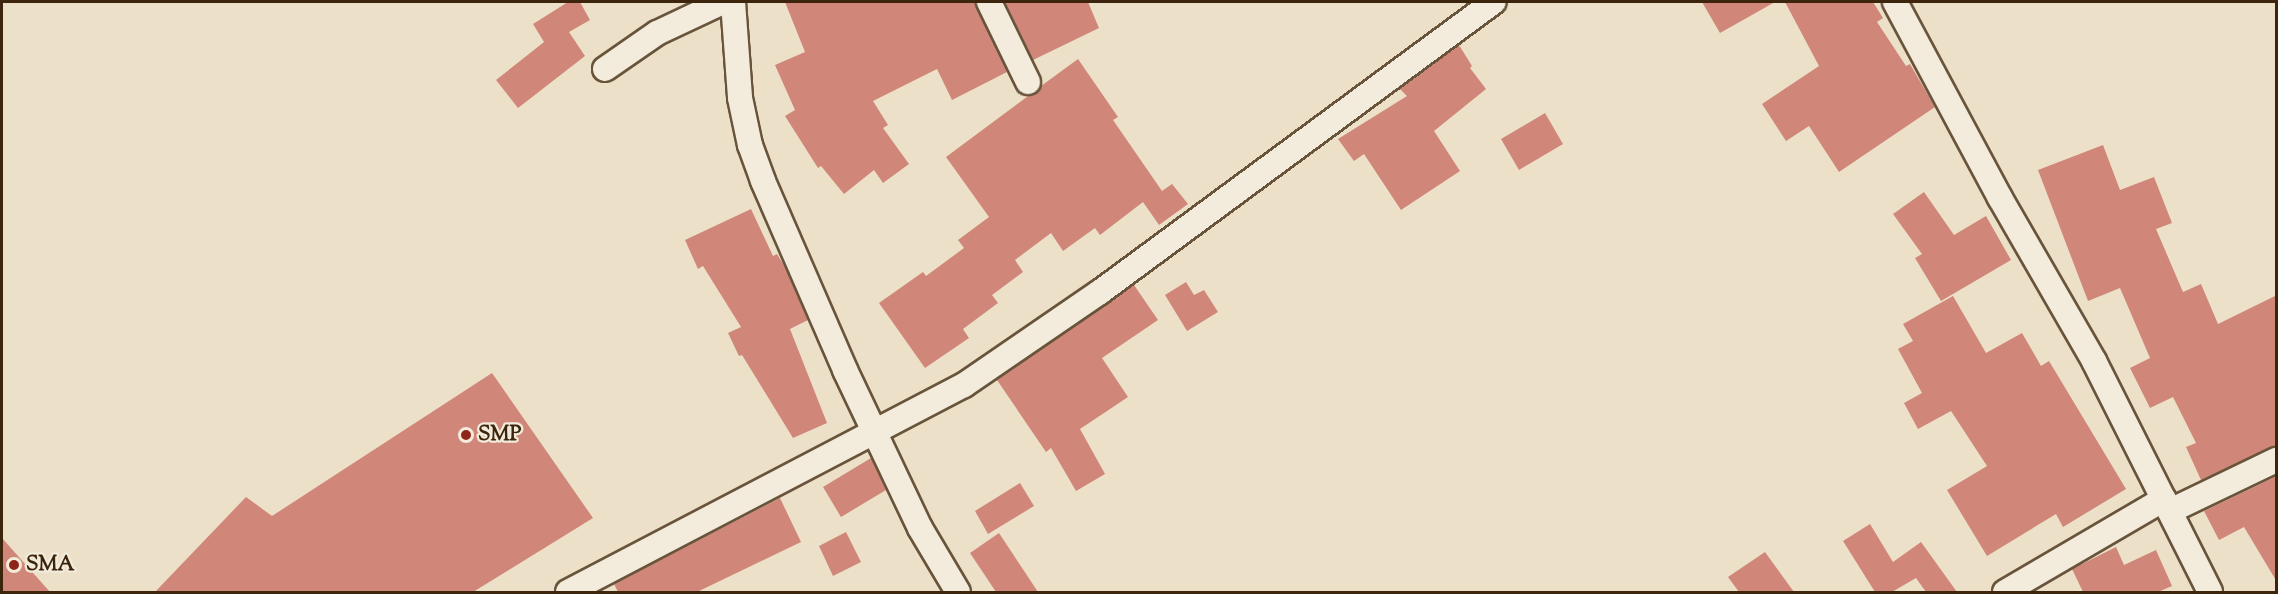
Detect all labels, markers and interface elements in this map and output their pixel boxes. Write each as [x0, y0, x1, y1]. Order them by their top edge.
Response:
place label: SMP [478, 422, 521, 448]
marker: SMP [459, 428, 473, 442]
place label: SMA [26, 552, 75, 578]
marker: SMA [7, 558, 21, 572]

